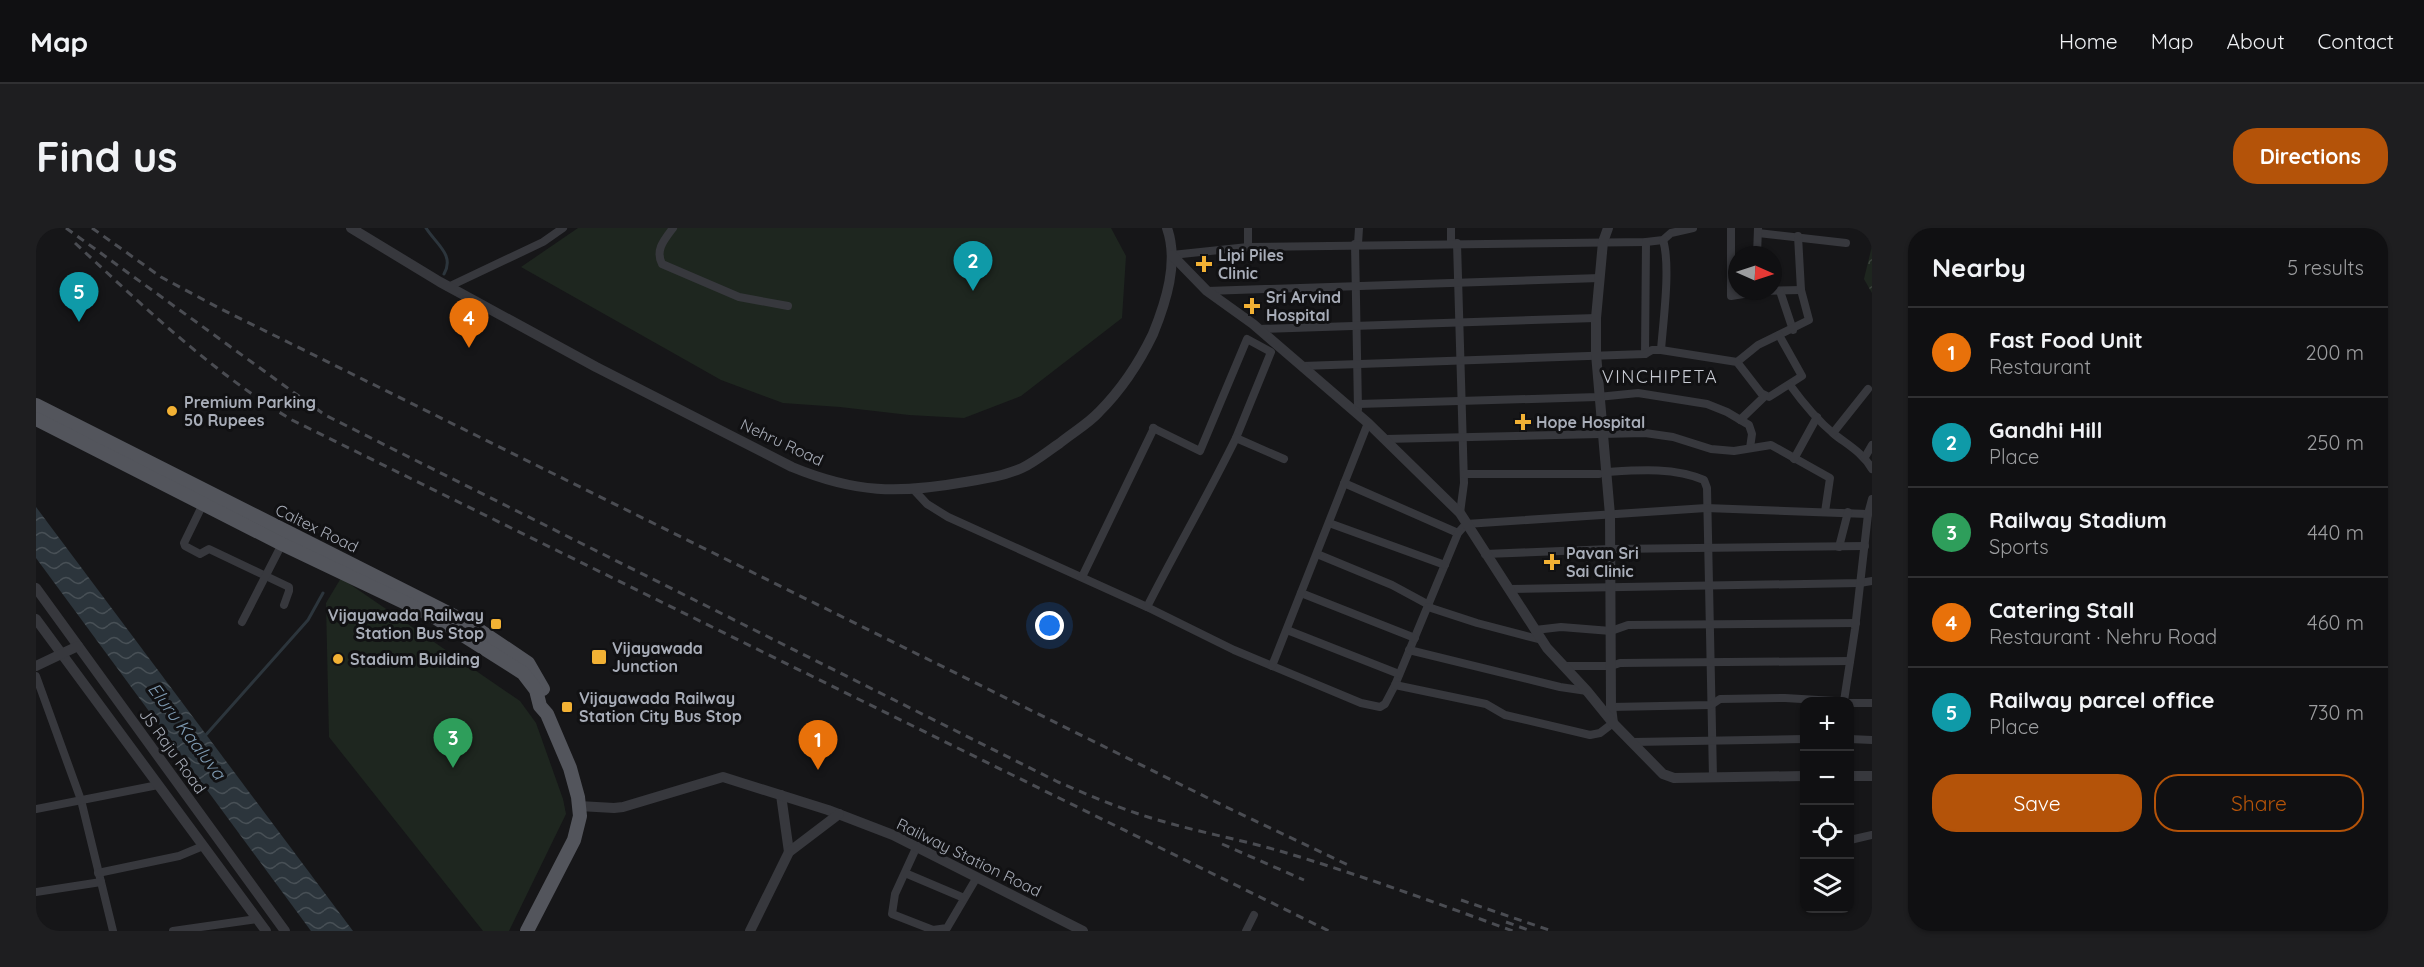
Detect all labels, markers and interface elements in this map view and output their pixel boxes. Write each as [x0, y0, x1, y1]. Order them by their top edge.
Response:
text: Map [30, 24, 88, 59]
text: Home [2059, 28, 2118, 54]
text: Map [2151, 28, 2194, 54]
text: About [2227, 28, 2285, 54]
text: Contact [2318, 28, 2394, 54]
button: Directions [2233, 128, 2388, 184]
text: Find us [36, 130, 178, 183]
pin: 2 [954, 242, 992, 291]
place label: Lipi Piles Clinic [1218, 245, 1284, 283]
north arrow [1728, 246, 1782, 300]
text: Nearby [1932, 251, 2026, 284]
marker: Lipi Piles Clinic [1195, 255, 1213, 273]
text: 5 results [2287, 255, 2364, 280]
pin: 5 [60, 272, 99, 322]
place label: Sri Arvind Hospital [1266, 287, 1341, 325]
marker: Sri Arvind Hospital [1243, 297, 1261, 315]
pin: 4 [450, 298, 488, 348]
text: Fast Food Unit [1989, 326, 2143, 354]
text: 1 [1948, 340, 1955, 365]
text: 200 m [2305, 340, 2364, 365]
text: Restaurant [1989, 354, 2091, 379]
district label: VINCHIPETA [1602, 365, 1718, 388]
place label: Premium Parking 50 Rupees [184, 392, 316, 430]
marker: Premium Parking 50 Rupees [165, 404, 179, 418]
place label: Hope Hospital [1536, 412, 1645, 432]
marker: Hope Hospital [1514, 413, 1532, 431]
street label: Nehru Road [737, 414, 827, 470]
text: Gandhi Hill [1989, 416, 2103, 444]
text: 2 [1946, 430, 1957, 455]
text: 250 m [2306, 430, 2364, 455]
text: Place [1989, 444, 2039, 469]
street label: Caltex Road [272, 499, 362, 557]
text: Railway Stadium [1989, 506, 2167, 534]
text: 3 [1946, 520, 1957, 545]
text: 440 m [2307, 520, 2364, 545]
text: Sports [1989, 534, 2049, 559]
place label: Pavan Sri Sai Clinic [1566, 543, 1639, 581]
marker: Pavan Sri Sai Clinic [1543, 553, 1561, 571]
text: Catering Stall [1989, 596, 2134, 624]
place label: Vijayawada Railway Station Bus Stop [328, 605, 484, 643]
text: 4 [1946, 610, 1957, 635]
text: 460 m [2307, 610, 2364, 635]
your location [1035, 611, 1064, 640]
marker: Vijayawada Railway Station Bus Stop [489, 617, 503, 631]
text: Restaurant · Nehru Road [1989, 624, 2217, 649]
place label: Vijayawada Junction [612, 638, 703, 676]
marker: Vijayawada Junction [590, 648, 608, 666]
place label: Stadium Building [350, 649, 480, 669]
marker: Stadium Building [331, 652, 345, 666]
water label: Eluru Kaaluva [143, 678, 232, 785]
text: Railway parcel office [1989, 686, 2214, 714]
place label: Vijayawada Railway Station City Bus Stop [579, 688, 742, 726]
map controls [1800, 697, 1854, 913]
button: + [1800, 697, 1854, 751]
marker: Vijayawada Railway Station City Bus Stop [560, 700, 574, 714]
text: 5 [1946, 700, 1957, 725]
text: 730 m [2308, 700, 2364, 725]
street label: JS Raju Road [135, 704, 211, 798]
text: Place [1989, 714, 2039, 739]
pin: 3 [434, 718, 472, 768]
pin: 1 [798, 720, 838, 770]
button: − [1800, 751, 1854, 805]
button: Save [1932, 774, 2142, 832]
button: Share [2154, 774, 2364, 832]
button: locate [1800, 805, 1854, 859]
street label: Railway Station Road [893, 813, 1045, 901]
button: layers [1800, 859, 1854, 913]

